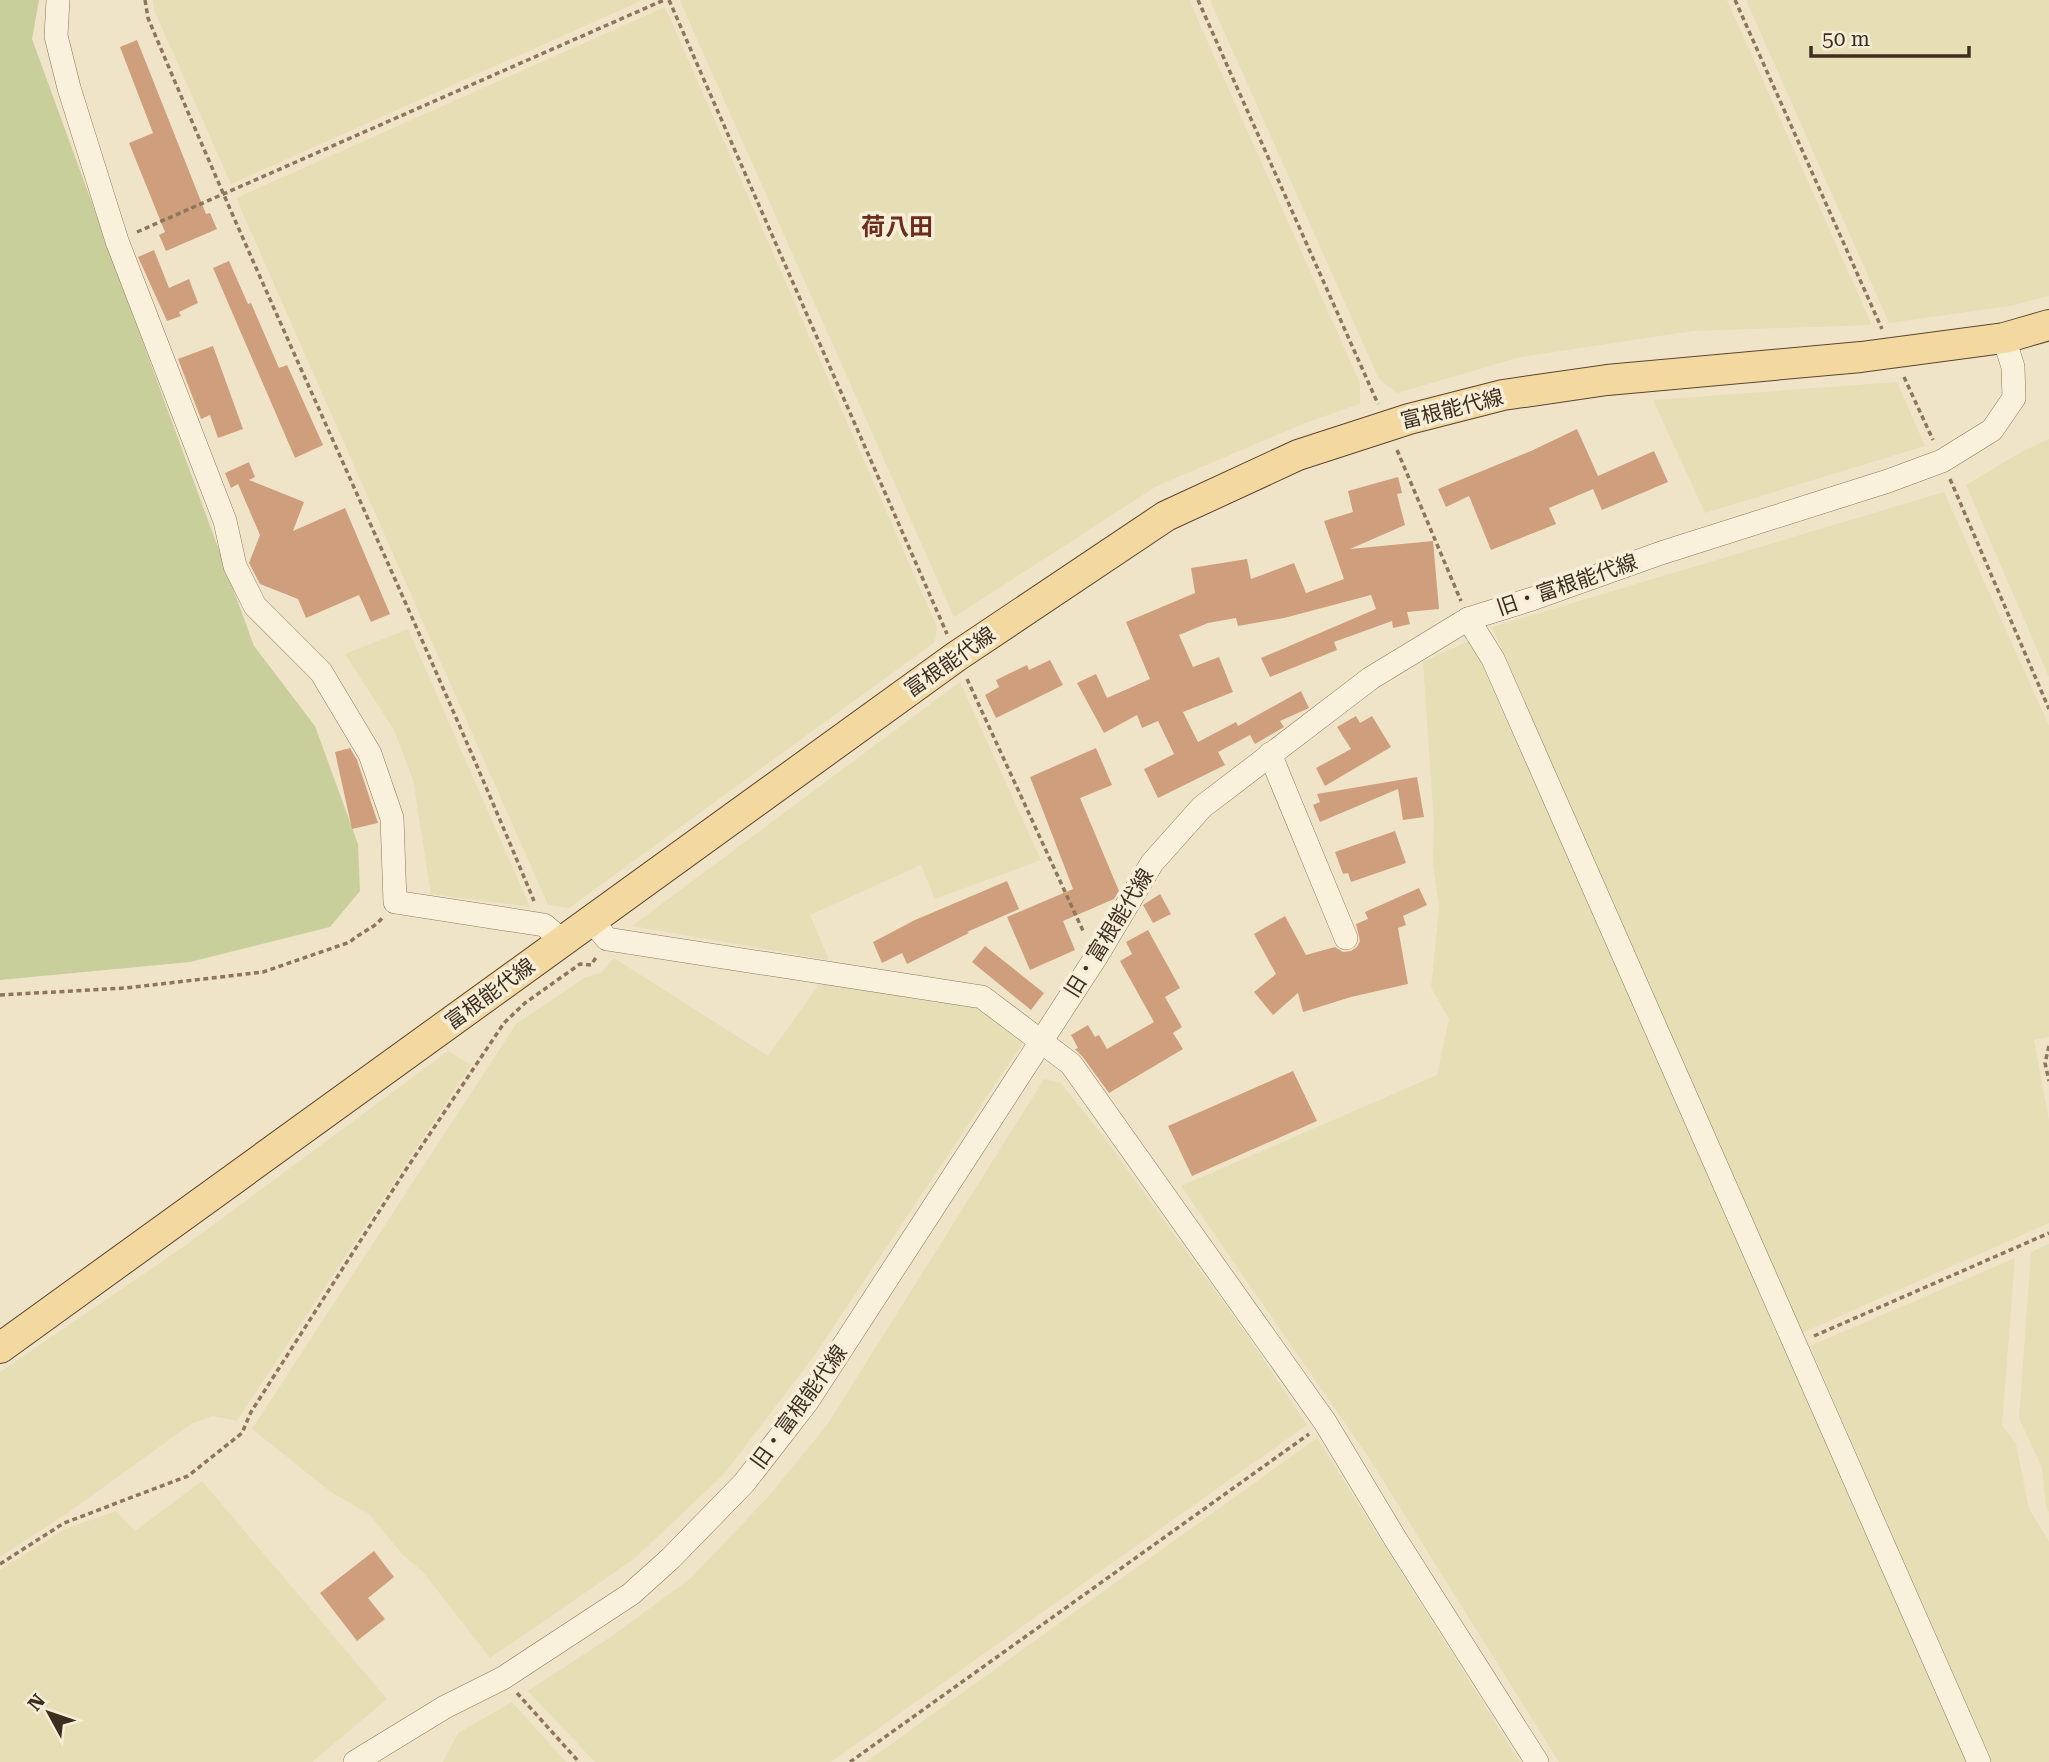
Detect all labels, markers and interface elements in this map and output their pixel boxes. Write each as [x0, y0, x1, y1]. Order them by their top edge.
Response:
scale bar [1811, 14, 1968, 58]
text: 50 m [1822, 27, 1870, 51]
district label: 荷八田 [861, 213, 933, 241]
street label: 富根能代線 [1398, 385, 1506, 433]
street label: 旧・富根能代線 [1494, 550, 1640, 620]
street label: 富根能代線 [900, 622, 1000, 702]
street label: 旧・富根能代線 [1060, 864, 1158, 1002]
street label: 富根能代線 [440, 953, 540, 1035]
street label: 旧・富根能代線 [746, 1340, 852, 1474]
north arrow [14, 1678, 84, 1748]
text: N [23, 1689, 50, 1715]

